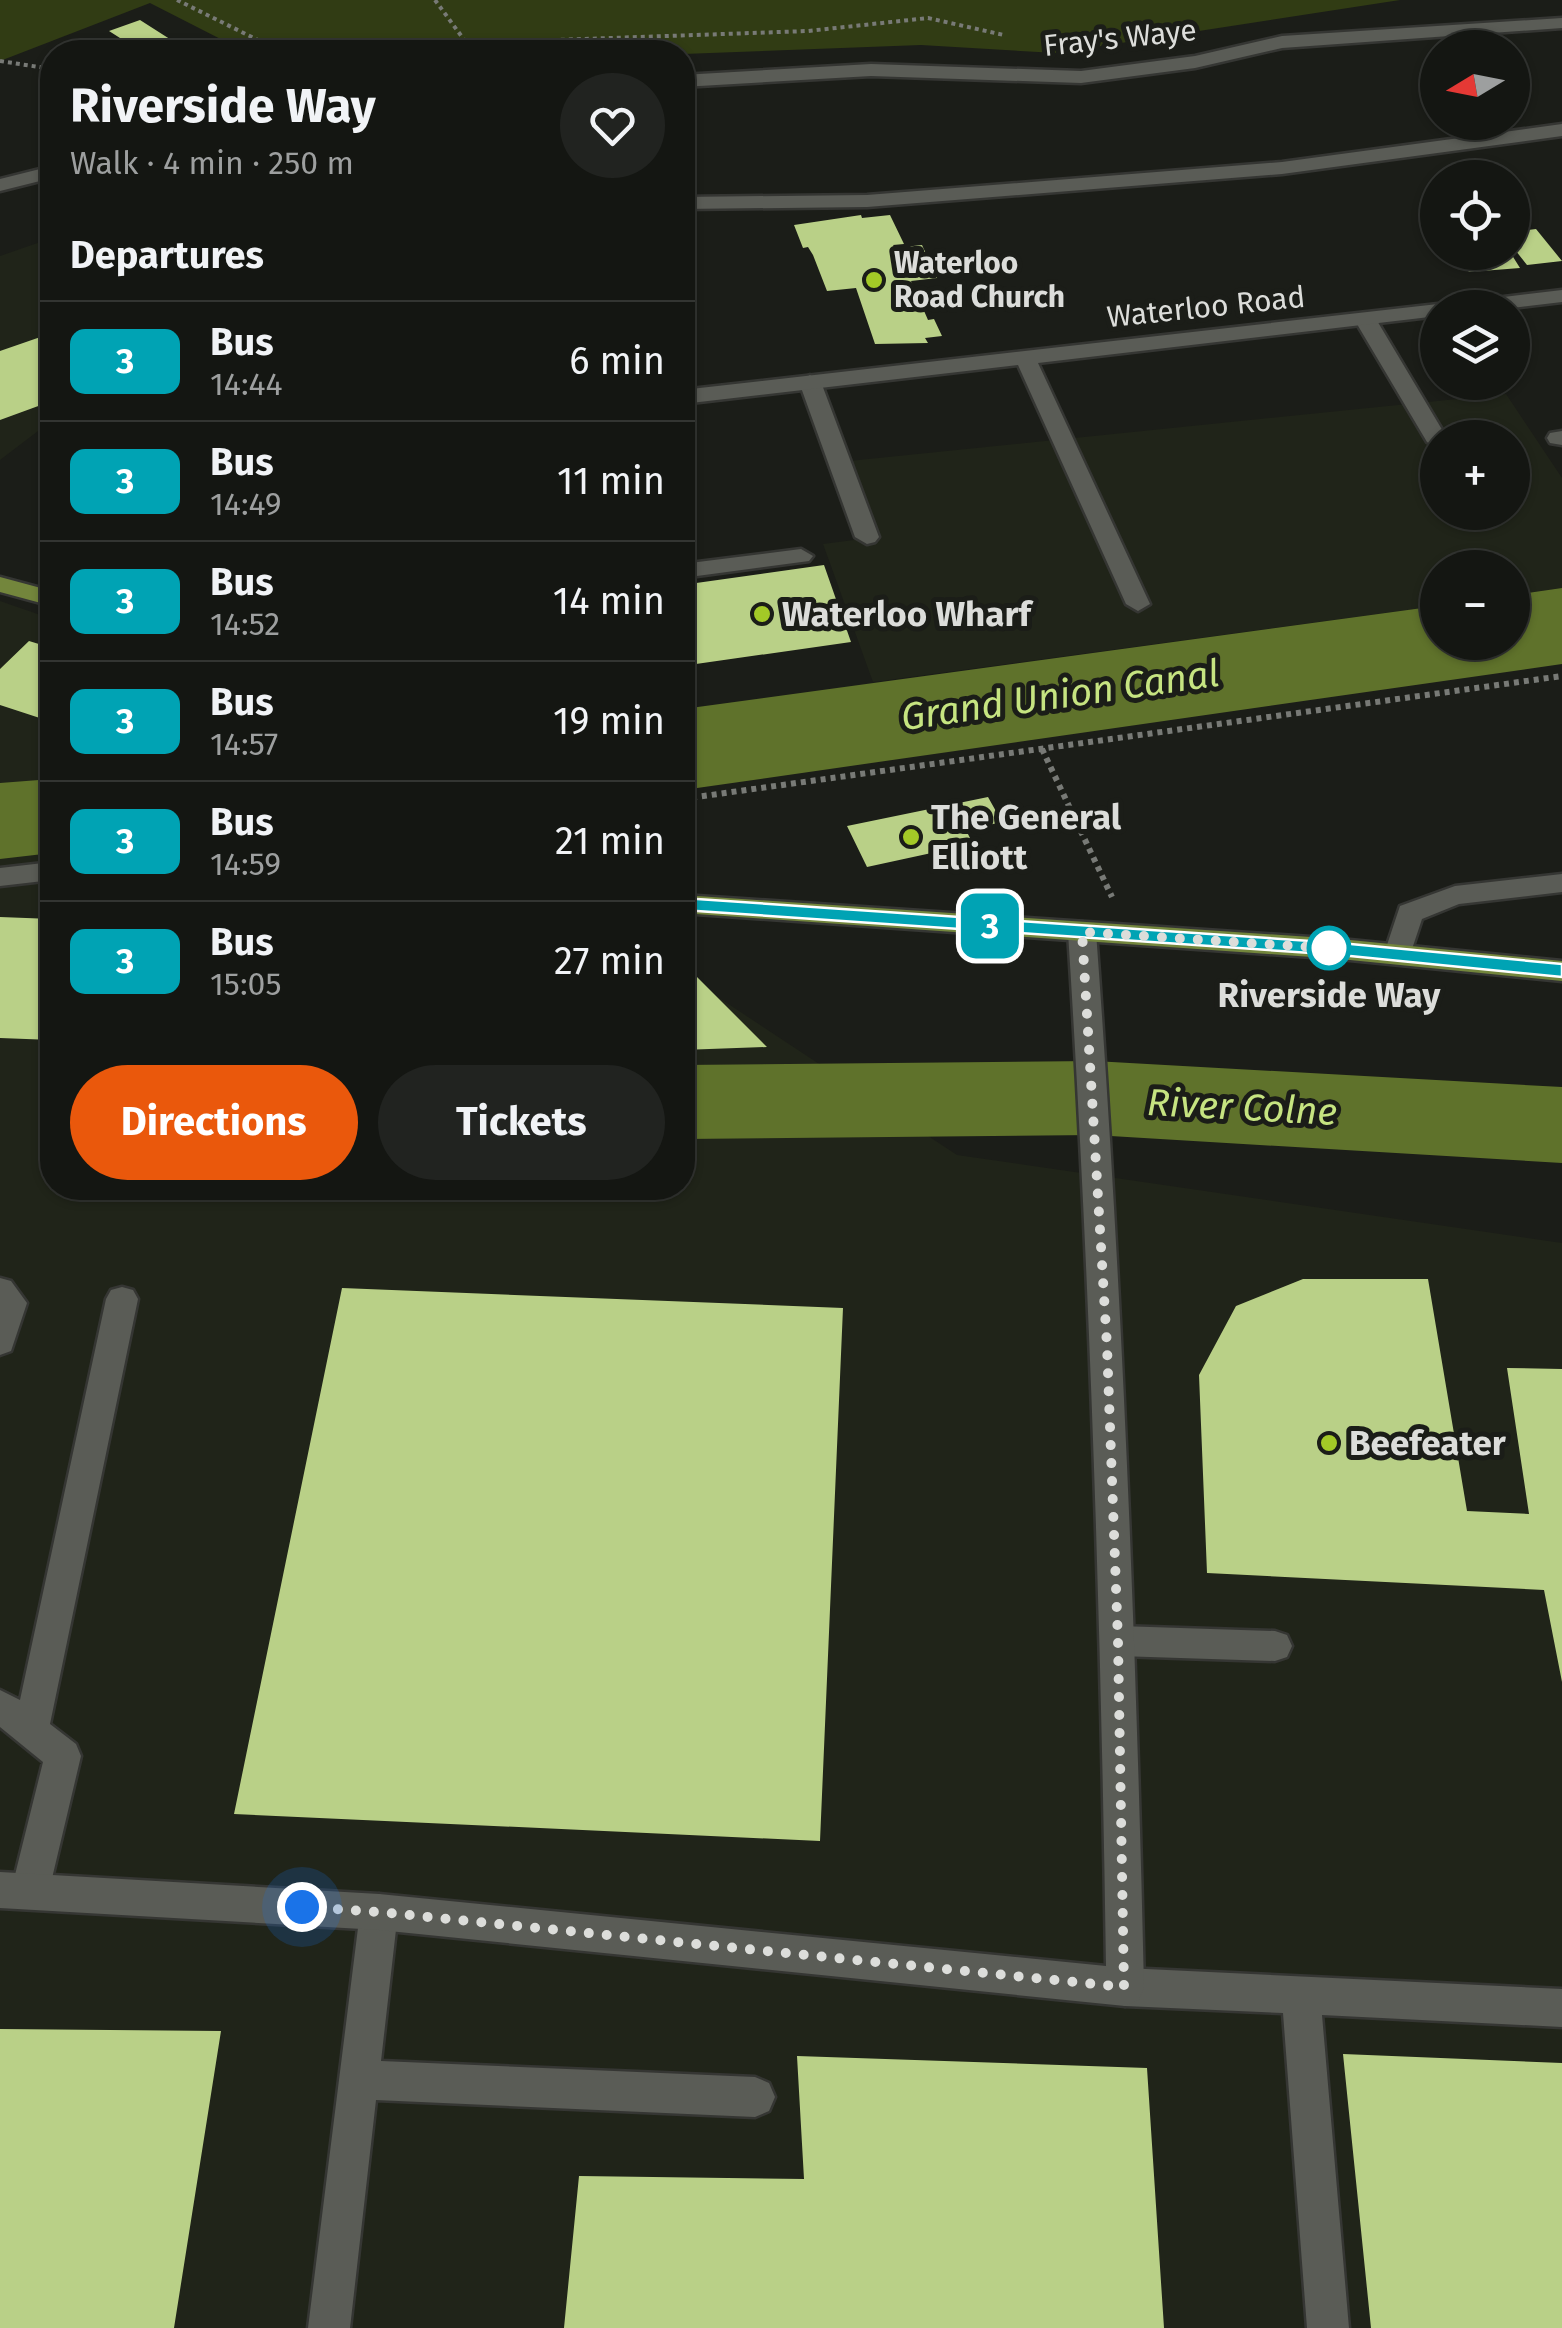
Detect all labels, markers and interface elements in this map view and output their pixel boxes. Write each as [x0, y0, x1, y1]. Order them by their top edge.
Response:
street label: Fray's Waye [1042, 12, 1198, 64]
north arrow [1420, 30, 1530, 140]
map controls [1420, 30, 1530, 660]
button: heart [560, 73, 665, 178]
text: Riverside Way [70, 77, 376, 135]
text: Walk · 4 min · 250 m [70, 144, 354, 182]
button: locate [1420, 160, 1530, 270]
text: Departures [70, 232, 264, 278]
place label: Waterloo Road Church [894, 245, 1065, 315]
marker: Waterloo Road Church [863, 269, 885, 291]
street label: Waterloo Road [1105, 279, 1307, 335]
button: layers [1420, 290, 1530, 400]
text: Bus [210, 319, 274, 365]
text: 6 min [569, 338, 665, 384]
text: 3 [116, 340, 134, 382]
text: 14:44 [210, 365, 282, 403]
button: + [1420, 420, 1530, 530]
text: Bus [210, 439, 274, 485]
text: 11 min [557, 458, 665, 504]
text: 3 [116, 460, 134, 502]
text: 14:49 [210, 485, 282, 523]
button: − [1420, 550, 1530, 660]
text: Bus [210, 559, 274, 605]
text: 14 min [553, 578, 665, 624]
text: 3 [116, 580, 134, 622]
place label: Waterloo Wharf [782, 593, 1034, 635]
marker: Waterloo Wharf [751, 603, 773, 625]
text: 14:52 [210, 605, 280, 643]
water label: Grand Union Canal [898, 650, 1222, 740]
text: Bus [210, 679, 274, 725]
text: 19 min [553, 698, 665, 744]
text: 3 [116, 700, 134, 742]
text: 14:57 [210, 725, 278, 763]
place label: The General Elliott [931, 796, 1122, 878]
text: Bus [210, 799, 274, 845]
text: 21 min [555, 818, 665, 864]
text: 3 [116, 820, 134, 862]
marker: The General Elliott [900, 826, 922, 848]
text: 14:59 [210, 845, 281, 883]
line badge: 3 [958, 894, 1022, 958]
text: 3 [981, 905, 999, 947]
text: Bus [210, 919, 274, 965]
marker: Riverside Way [1308, 927, 1350, 969]
text: 27 min [554, 938, 665, 984]
text: 3 [116, 940, 134, 982]
text: 15:05 [210, 965, 281, 1003]
place label: Riverside Way [1218, 974, 1441, 1016]
button: Directions [70, 1065, 358, 1180]
button: Tickets [378, 1065, 665, 1180]
water label: River Colne [1146, 1079, 1338, 1135]
place label: Beefeater [1349, 1422, 1507, 1464]
marker: Beefeater [1318, 1432, 1340, 1454]
your location [277, 1882, 327, 1932]

